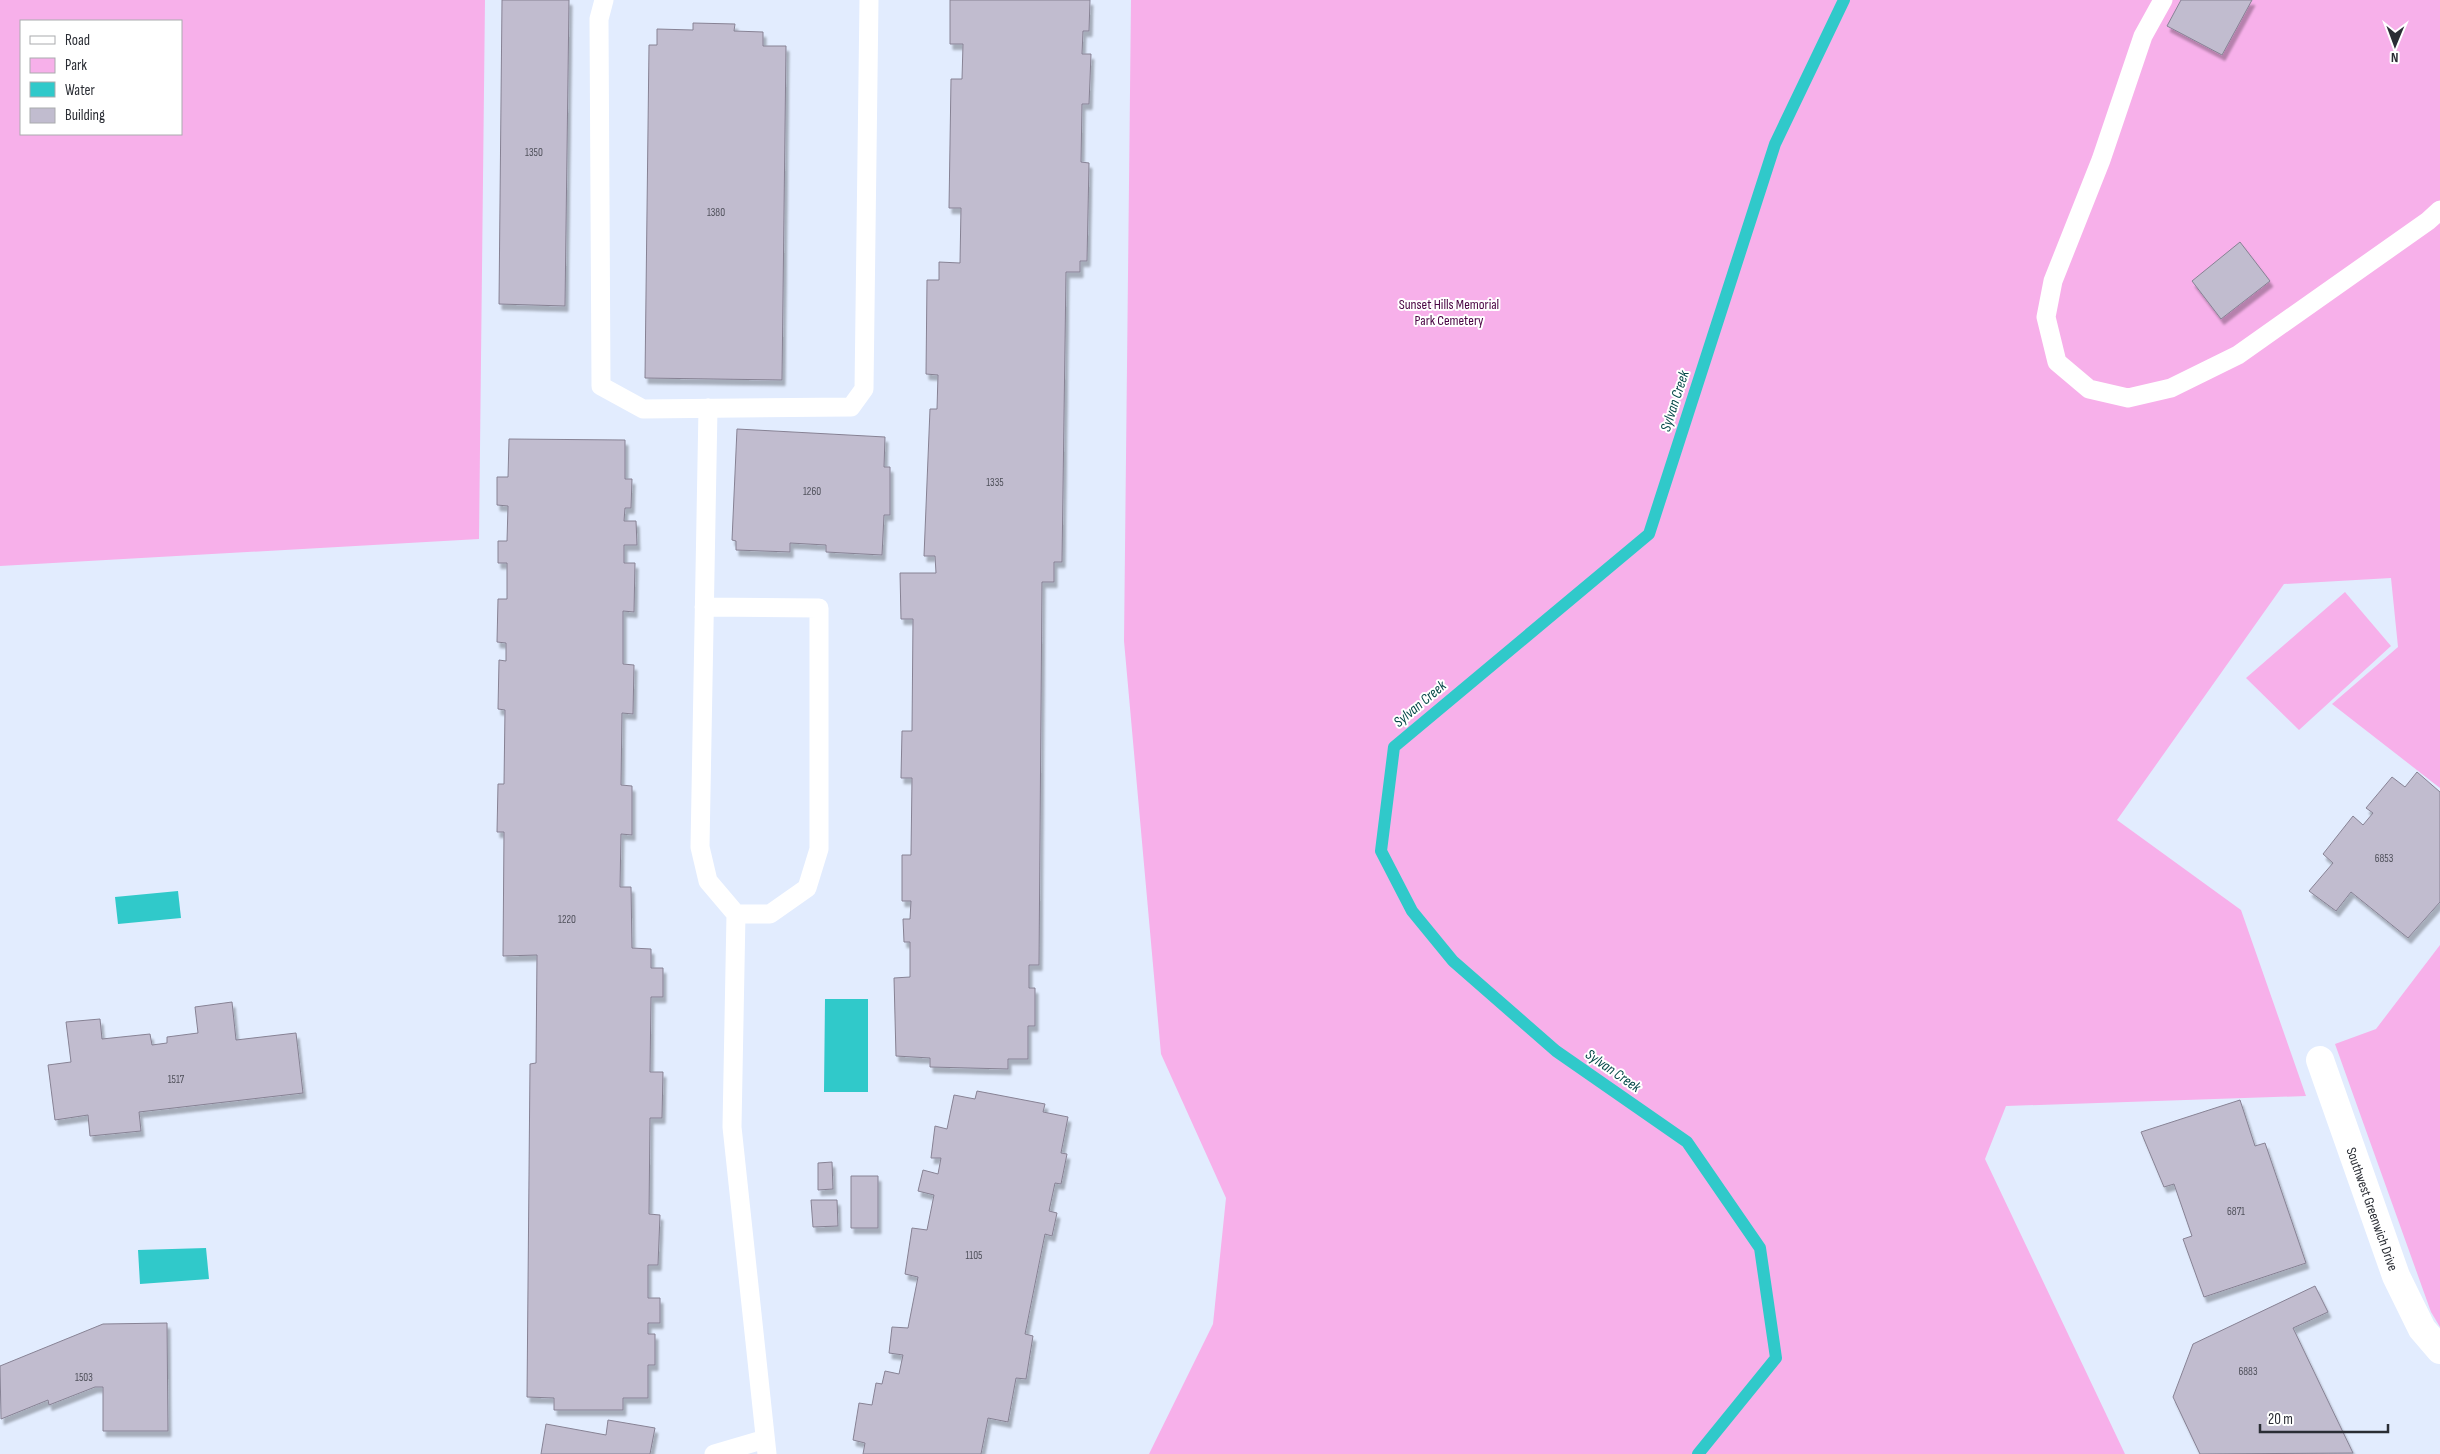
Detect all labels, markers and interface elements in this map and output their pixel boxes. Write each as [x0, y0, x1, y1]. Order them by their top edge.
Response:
legend [20, 20, 182, 135]
north arrow [2370, 20, 2420, 70]
text: Road [65, 31, 90, 50]
text: N [2391, 49, 2399, 66]
text: Park [65, 56, 87, 75]
text: Water [65, 81, 96, 100]
text: Building [65, 106, 105, 125]
house number: 1350 [525, 146, 543, 159]
house number: 1380 [707, 206, 725, 219]
park label: Sunset Hills Memorial Park Cemetery [1399, 296, 1499, 329]
water label: Sylvan Creek [1656, 368, 1694, 434]
house number: 1335 [986, 476, 1004, 489]
house number: 1260 [803, 485, 821, 498]
water label: Sylvan Creek [1390, 676, 1451, 732]
house number: 6853 [2375, 852, 2394, 865]
house number: 1220 [558, 913, 576, 926]
water label: Sylvan Creek [1582, 1045, 1645, 1097]
house number: 1517 [168, 1073, 185, 1086]
street label: Southwest Greenwich Drive [2343, 1145, 2402, 1273]
house number: 6871 [2227, 1205, 2245, 1218]
house number: 1105 [965, 1249, 983, 1262]
house number: 6883 [2238, 1365, 2258, 1378]
house number: 1503 [75, 1371, 93, 1384]
scale bar [2260, 1402, 2388, 1434]
text: 20 m [2268, 1410, 2293, 1429]

